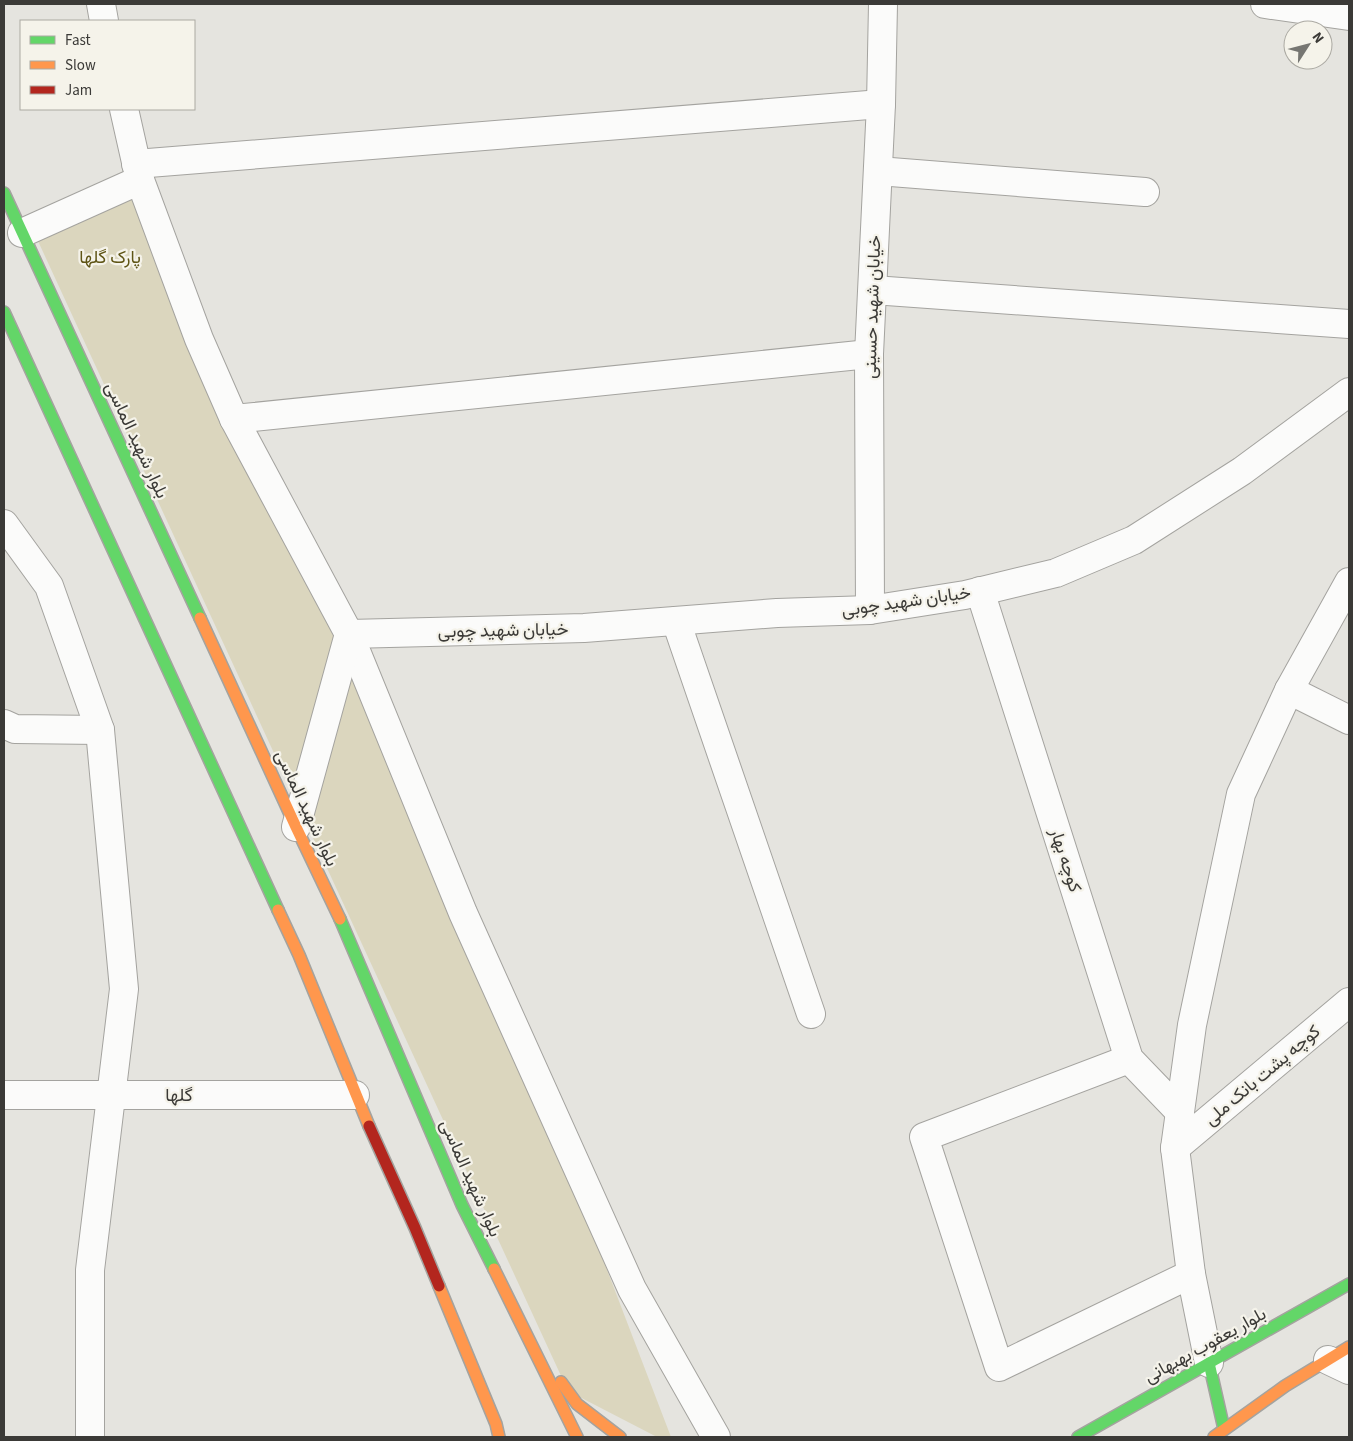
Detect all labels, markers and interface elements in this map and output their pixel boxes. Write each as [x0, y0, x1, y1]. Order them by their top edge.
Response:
legend [20, 20, 195, 110]
north arrow [1283, 20, 1333, 70]
text: N [1307, 28, 1329, 48]
text: Fast [65, 30, 91, 51]
text: Slow [65, 55, 96, 76]
text: Jam [65, 80, 92, 101]
street label: خیابان شهید حسینی [858, 235, 887, 379]
park label: پارک گلها [79, 245, 141, 270]
street label: بلوار شهید الماسی [99, 378, 175, 503]
street label: خیابان شهید چوبی [840, 580, 973, 623]
street label: خیابان شهید چوبی [437, 617, 569, 644]
street label: بلوار شهید الماسی [269, 746, 345, 871]
street label: کوچه بهار [1043, 824, 1088, 895]
street label: کوچه پشت بانک ملی [1199, 1019, 1326, 1132]
street label: گلها [165, 1083, 193, 1108]
street label: بلوار شهید الماسی [433, 1116, 508, 1241]
street label: بلوار یعقوب بهبهانی [1140, 1301, 1271, 1389]

